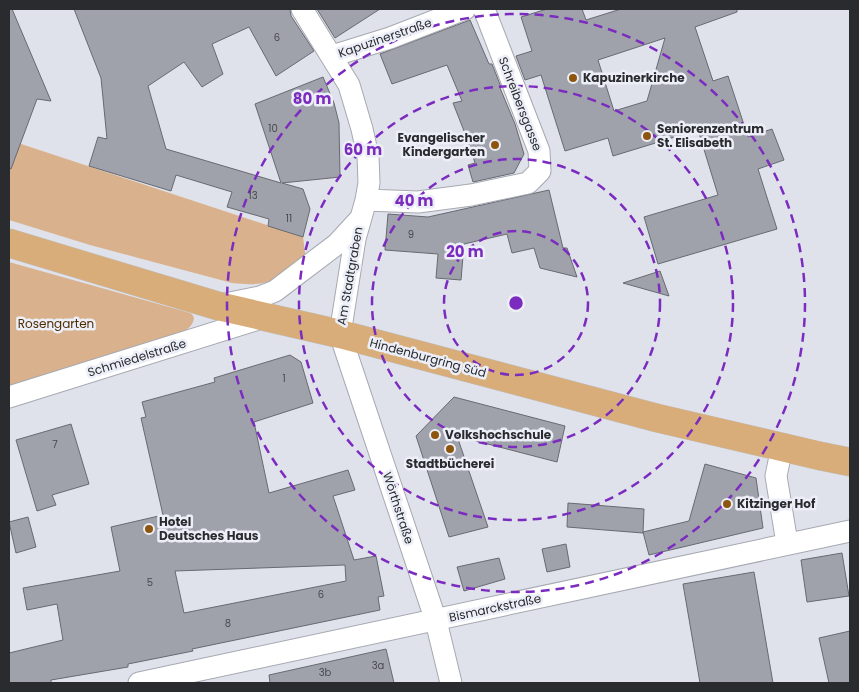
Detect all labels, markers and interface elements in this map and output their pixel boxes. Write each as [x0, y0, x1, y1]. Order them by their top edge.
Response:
street label: Kapuzinerstraße [336, 14, 434, 62]
house number: 6 [274, 30, 280, 45]
street label: Schreibersgasse [495, 54, 546, 153]
place label: Kapuzinerkirche [583, 69, 685, 86]
marker: Kapuzinerkirche [567, 72, 579, 84]
text: 80 m [293, 88, 331, 109]
place label: Seniorenzentrum St. Elisabeth [657, 120, 764, 151]
house number: 10 [268, 121, 278, 136]
place label: Evangelischer Kindergarten [398, 129, 485, 160]
marker: Seniorenzentrum St. Elisabeth [641, 130, 653, 142]
text: 60 m [344, 139, 382, 160]
marker: Evangelischer Kindergarten [489, 139, 501, 151]
house number: 13 [248, 188, 258, 203]
text: 40 m [394, 190, 434, 211]
house number: 11 [286, 211, 292, 226]
street label: Am Stadtgraben [332, 225, 367, 326]
house number: 9 [408, 227, 414, 242]
text: 20 m [446, 241, 484, 262]
centre of rings [507, 294, 525, 312]
park label: Rosengarten [18, 315, 94, 332]
street label: Schmiedelstraße [86, 334, 188, 381]
street label: Hindenburgring Süd [368, 334, 488, 381]
house number: 1 [282, 371, 286, 386]
place label: Volkshochschule [445, 426, 552, 443]
marker: Volkshochschule [429, 429, 441, 441]
house number: 7 [52, 437, 58, 452]
marker: Stadtbücherei [444, 443, 456, 455]
place label: Stadtbücherei [406, 455, 494, 472]
street label: Wörthstraße [379, 470, 418, 546]
place label: Kitzinger Hof [737, 495, 816, 512]
marker: Kitzinger Hof [721, 498, 733, 510]
place label: Hotel Deutsches Haus [159, 513, 259, 544]
marker: Hotel Deutsches Haus [143, 523, 155, 535]
house number: 5 [147, 575, 153, 590]
house number: 6 [318, 587, 324, 602]
street label: Bismarckstraße [447, 589, 543, 626]
house number: 8 [225, 616, 231, 631]
house number: 3a [372, 658, 384, 673]
house number: 3b [319, 665, 332, 680]

